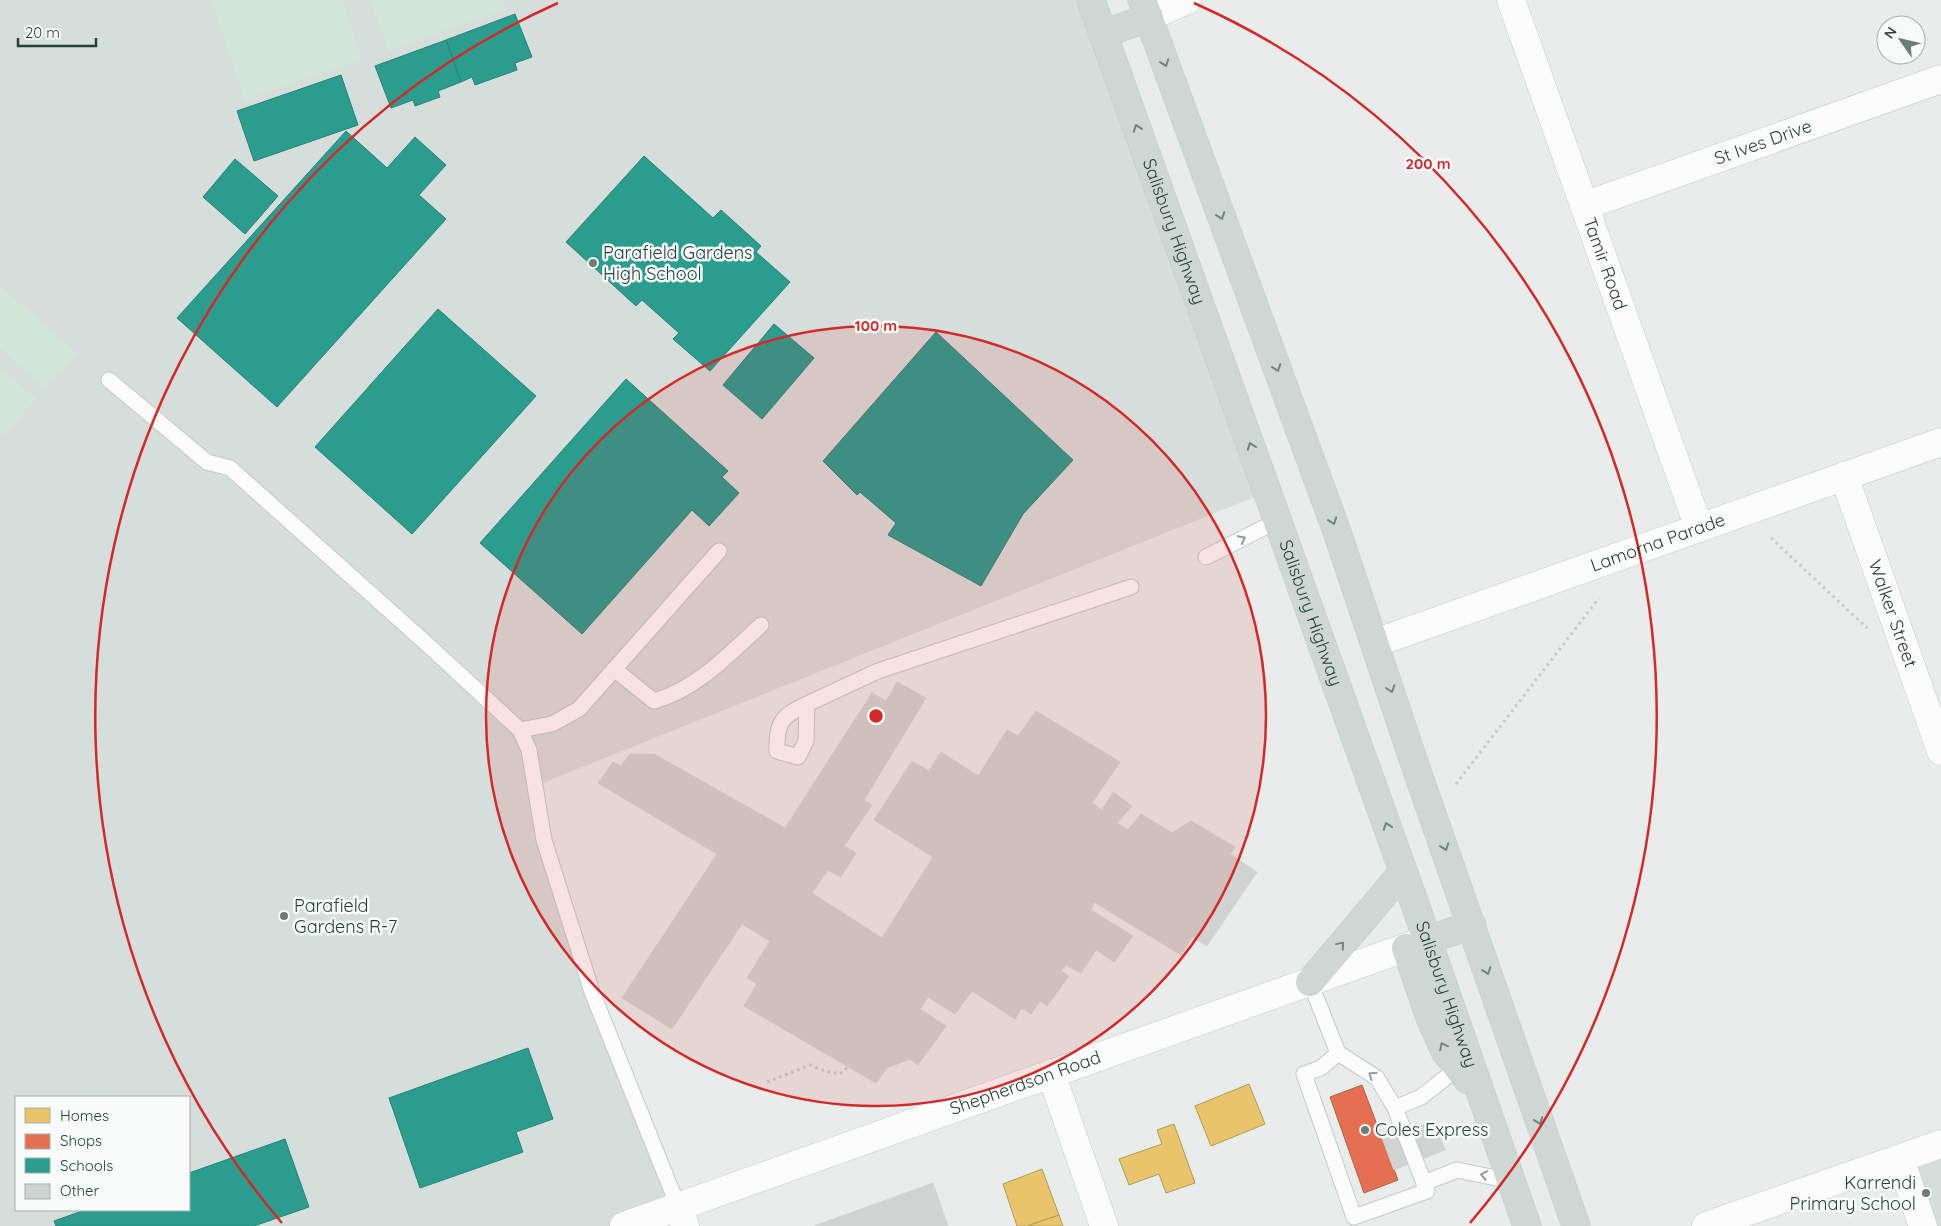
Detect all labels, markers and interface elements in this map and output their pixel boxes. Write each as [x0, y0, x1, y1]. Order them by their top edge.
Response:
scale bar [18, 15, 95, 47]
north arrow [1876, 15, 1926, 65]
text: 20 m [25, 23, 60, 42]
text: N [1880, 23, 1901, 42]
one-way arrow [1159, 58, 1169, 67]
street label: St Ives Drive [1711, 114, 1815, 170]
one-way arrow [1133, 125, 1143, 133]
text: 200 m [1406, 154, 1451, 173]
street label: Salisbury Highway [1138, 155, 1211, 308]
one-way arrow [1215, 211, 1225, 219]
street label: Tamir Road [1578, 214, 1632, 313]
place label: Parafield Gardens High School [603, 241, 753, 285]
marker: Parafield Gardens High School [587, 257, 599, 269]
text: 100 m [855, 316, 897, 335]
one-way arrow [1271, 363, 1281, 372]
one-way arrow [1247, 443, 1257, 451]
street label: Lamorna Parade [1587, 508, 1728, 577]
one-way arrow [1327, 516, 1337, 525]
one-way arrow [1237, 535, 1246, 545]
street label: Salisbury Highway [1274, 536, 1348, 689]
street label: Walker Street [1863, 557, 1923, 671]
one-way arrow [1385, 685, 1395, 693]
centre of rings [867, 707, 885, 725]
one-way arrow [1382, 822, 1392, 831]
one-way arrow [1439, 842, 1449, 850]
place label: Parafield Gardens R-7 [294, 894, 397, 938]
marker: Parafield Gardens R-7 [278, 910, 290, 922]
street label: Salisbury Highway [1411, 918, 1483, 1071]
one-way arrow [1335, 941, 1344, 950]
one-way arrow [1481, 966, 1491, 975]
one-way arrow [1439, 1042, 1449, 1051]
street label: Shepherdson Road [947, 1045, 1104, 1120]
one-way arrow [1368, 1072, 1378, 1081]
legend [15, 1096, 190, 1211]
text: Homes [60, 1106, 109, 1125]
one-way arrow [1533, 1116, 1543, 1125]
place label: Coles Express [1375, 1118, 1489, 1141]
marker: Coles Express [1359, 1124, 1371, 1136]
text: Shops [60, 1131, 102, 1150]
text: Schools [60, 1156, 113, 1175]
one-way arrow [1480, 1171, 1489, 1181]
place label: Karrendi Primary School [1790, 1171, 1916, 1215]
text: Other [60, 1181, 100, 1200]
marker: Karrendi Primary School [1920, 1187, 1932, 1199]

